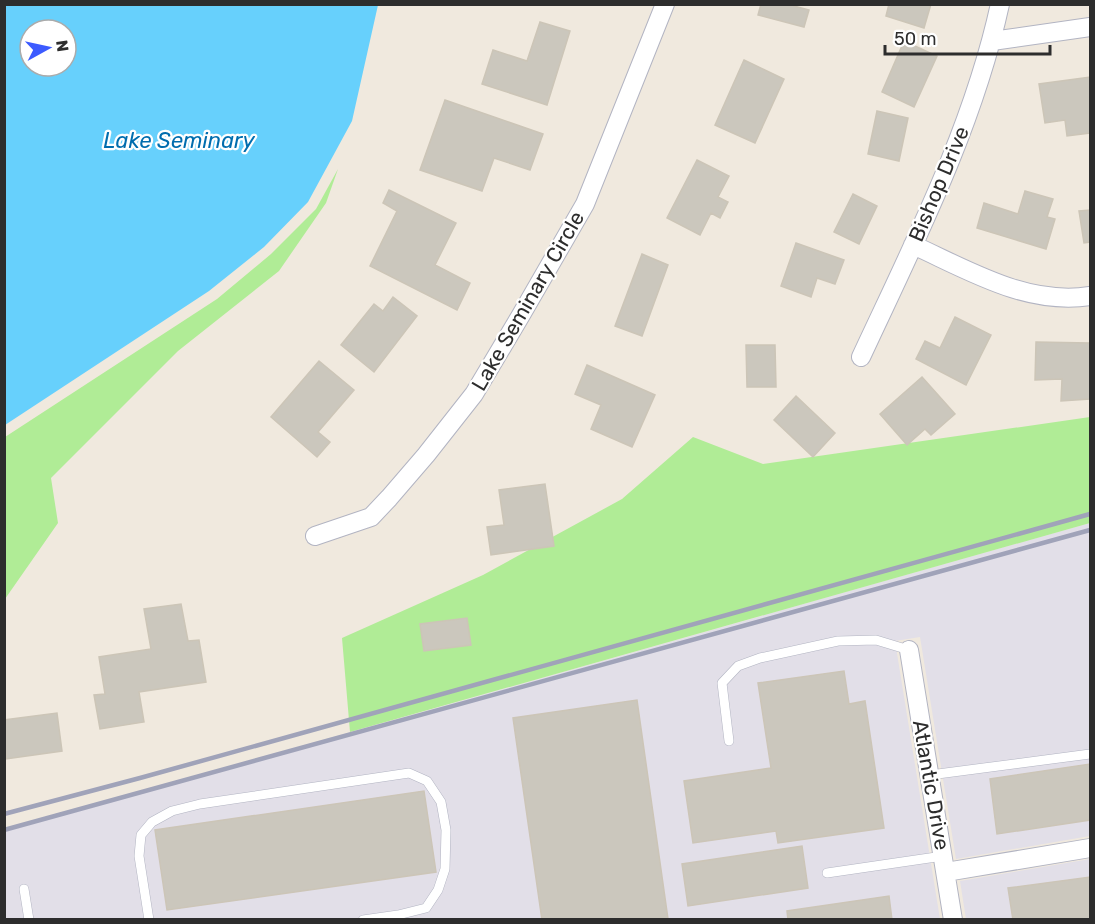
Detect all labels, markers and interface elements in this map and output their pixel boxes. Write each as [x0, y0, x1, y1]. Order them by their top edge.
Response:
north arrow [18, 18, 78, 78]
scale bar [885, 18, 1050, 56]
text: 50 m [894, 28, 937, 50]
text: N [52, 39, 73, 53]
street label: Bishop Drive [903, 122, 974, 245]
water label: Lake Seminary [103, 127, 255, 154]
street label: Lake Seminary Circle [466, 207, 589, 395]
street label: Atlantic Drive [908, 718, 955, 852]

